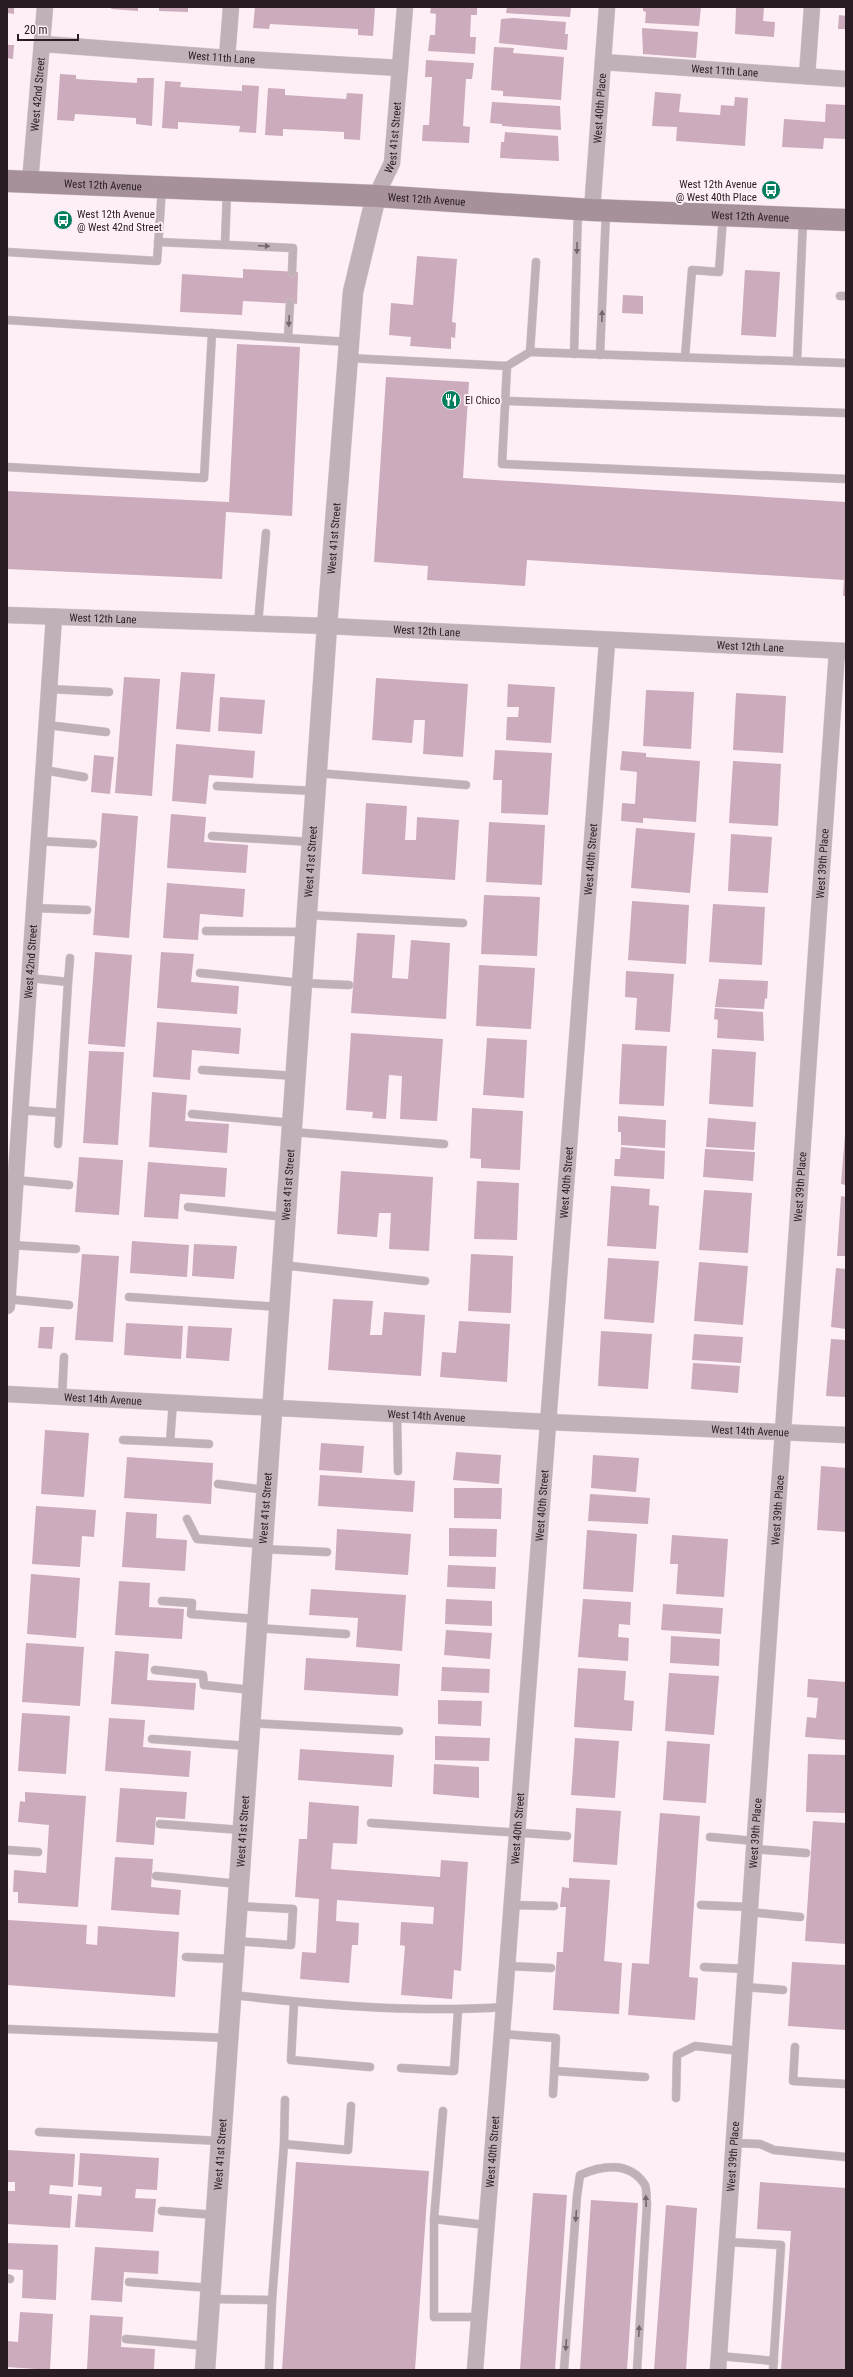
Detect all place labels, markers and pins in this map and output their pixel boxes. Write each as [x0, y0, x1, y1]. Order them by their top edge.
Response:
place label: West 12th Avenue @ West 40th Place [676, 178, 757, 204]
bus stop icon: West 12th Avenue @ West 40th Place [760, 179, 782, 201]
place label: West 12th Avenue @ West 42nd Street [77, 208, 162, 234]
bus stop icon: West 12th Avenue @ West 42nd Street [52, 209, 74, 231]
restaurant icon: El Chico [440, 389, 462, 411]
place label: El Chico [465, 394, 501, 407]

